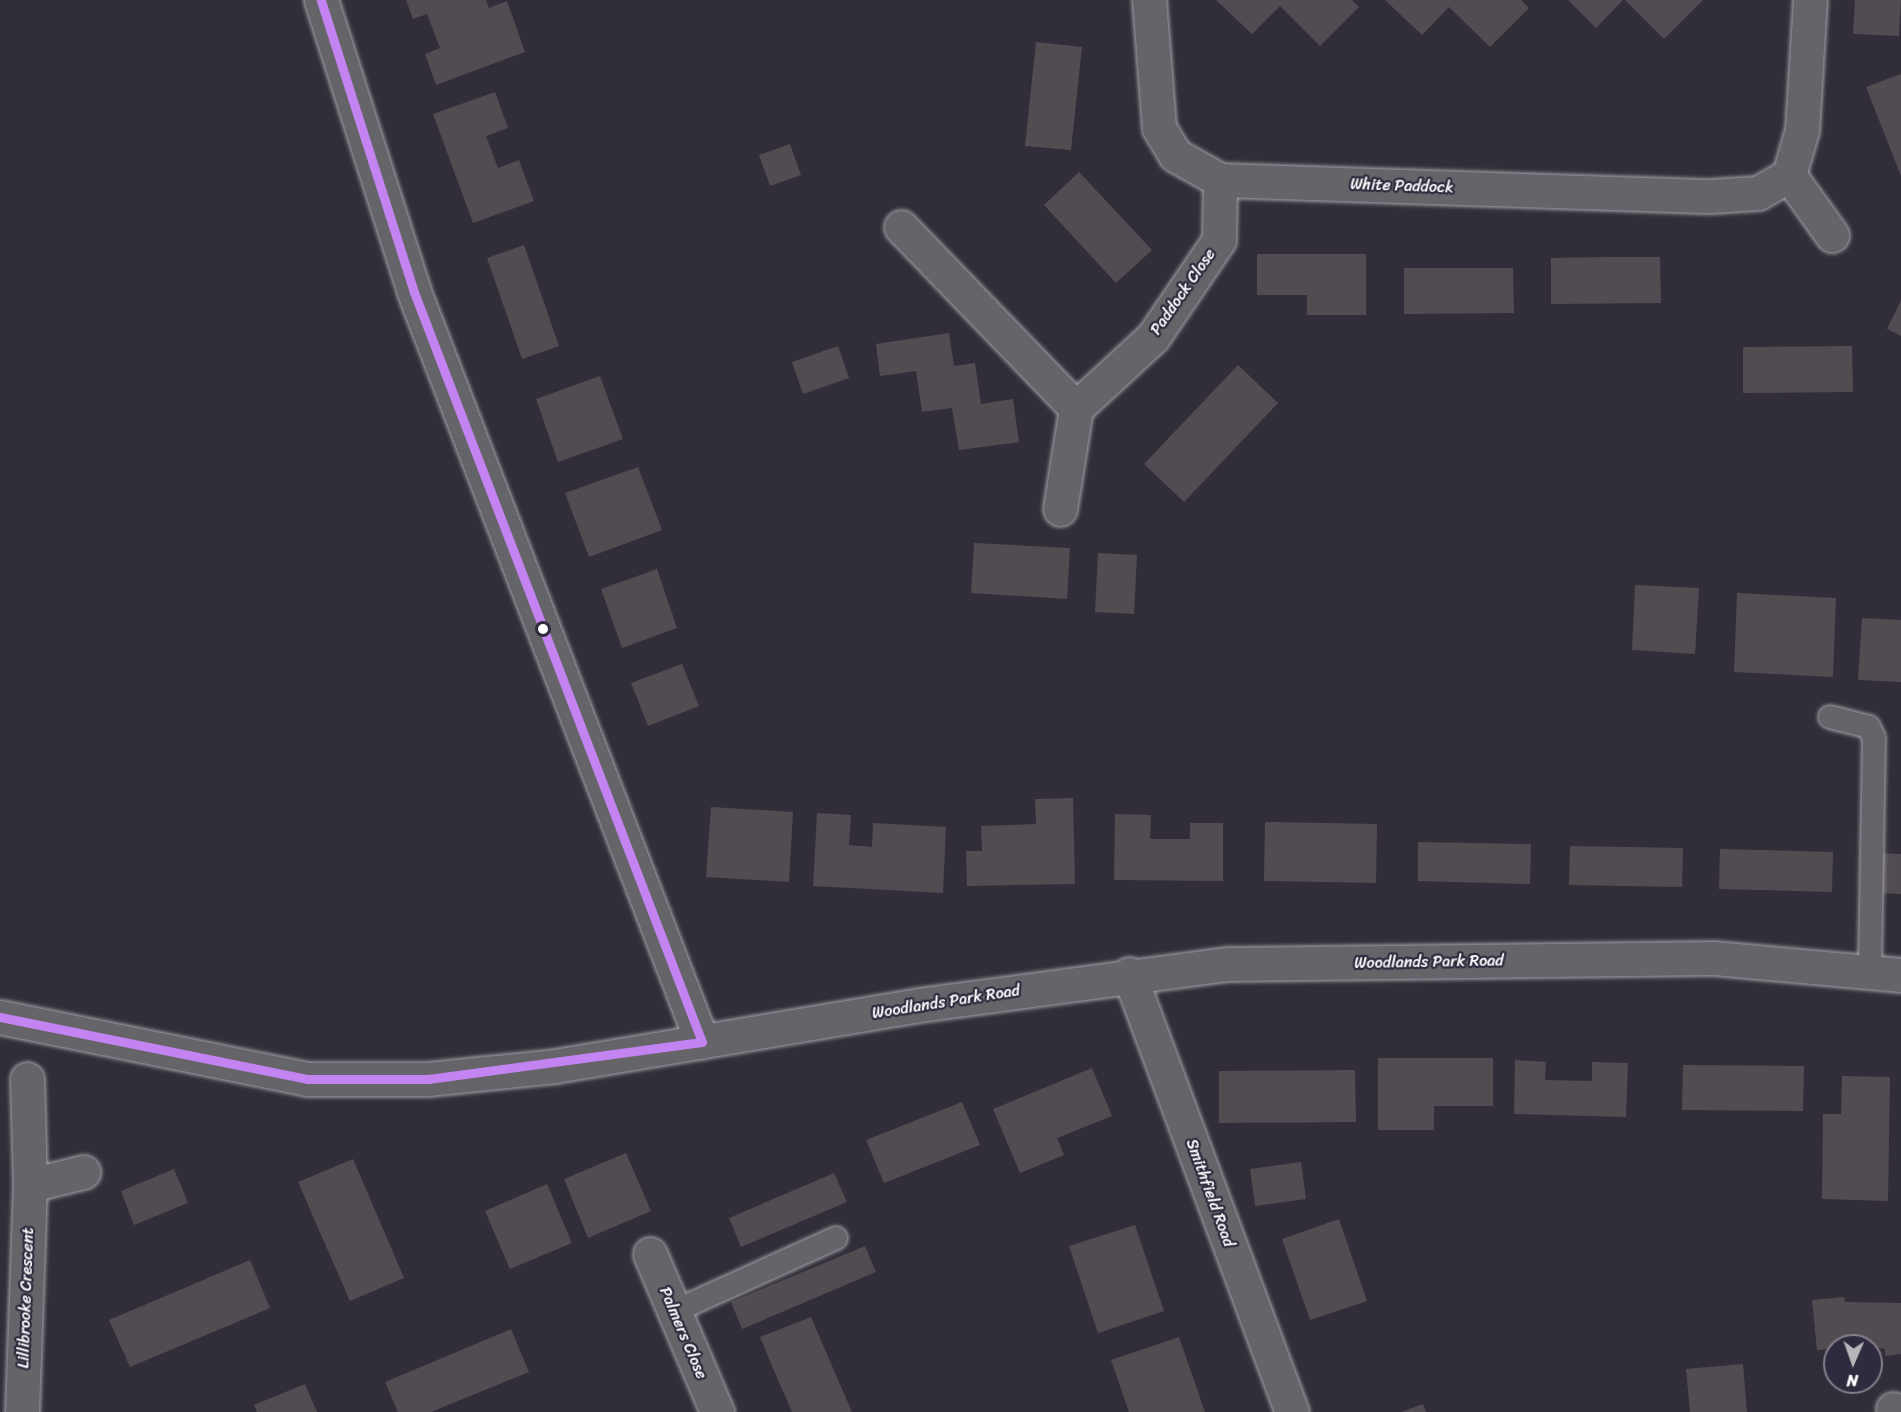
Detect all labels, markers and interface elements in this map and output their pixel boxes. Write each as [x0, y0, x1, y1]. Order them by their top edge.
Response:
street label: White Paddock [1350, 175, 1454, 197]
street label: Paddock Close [1146, 245, 1220, 339]
unlabelled marker [537, 623, 549, 635]
street label: Woodlands Park Road [1354, 951, 1504, 973]
street label: Woodlands Park Road [871, 981, 1021, 1023]
street label: Smithfield Road [1182, 1136, 1238, 1250]
street label: Lillibrooke Crescent [14, 1227, 38, 1369]
street label: Palmers Close [655, 1284, 711, 1382]
north arrow [1823, 1334, 1883, 1394]
text: N [1846, 1366, 1858, 1395]

